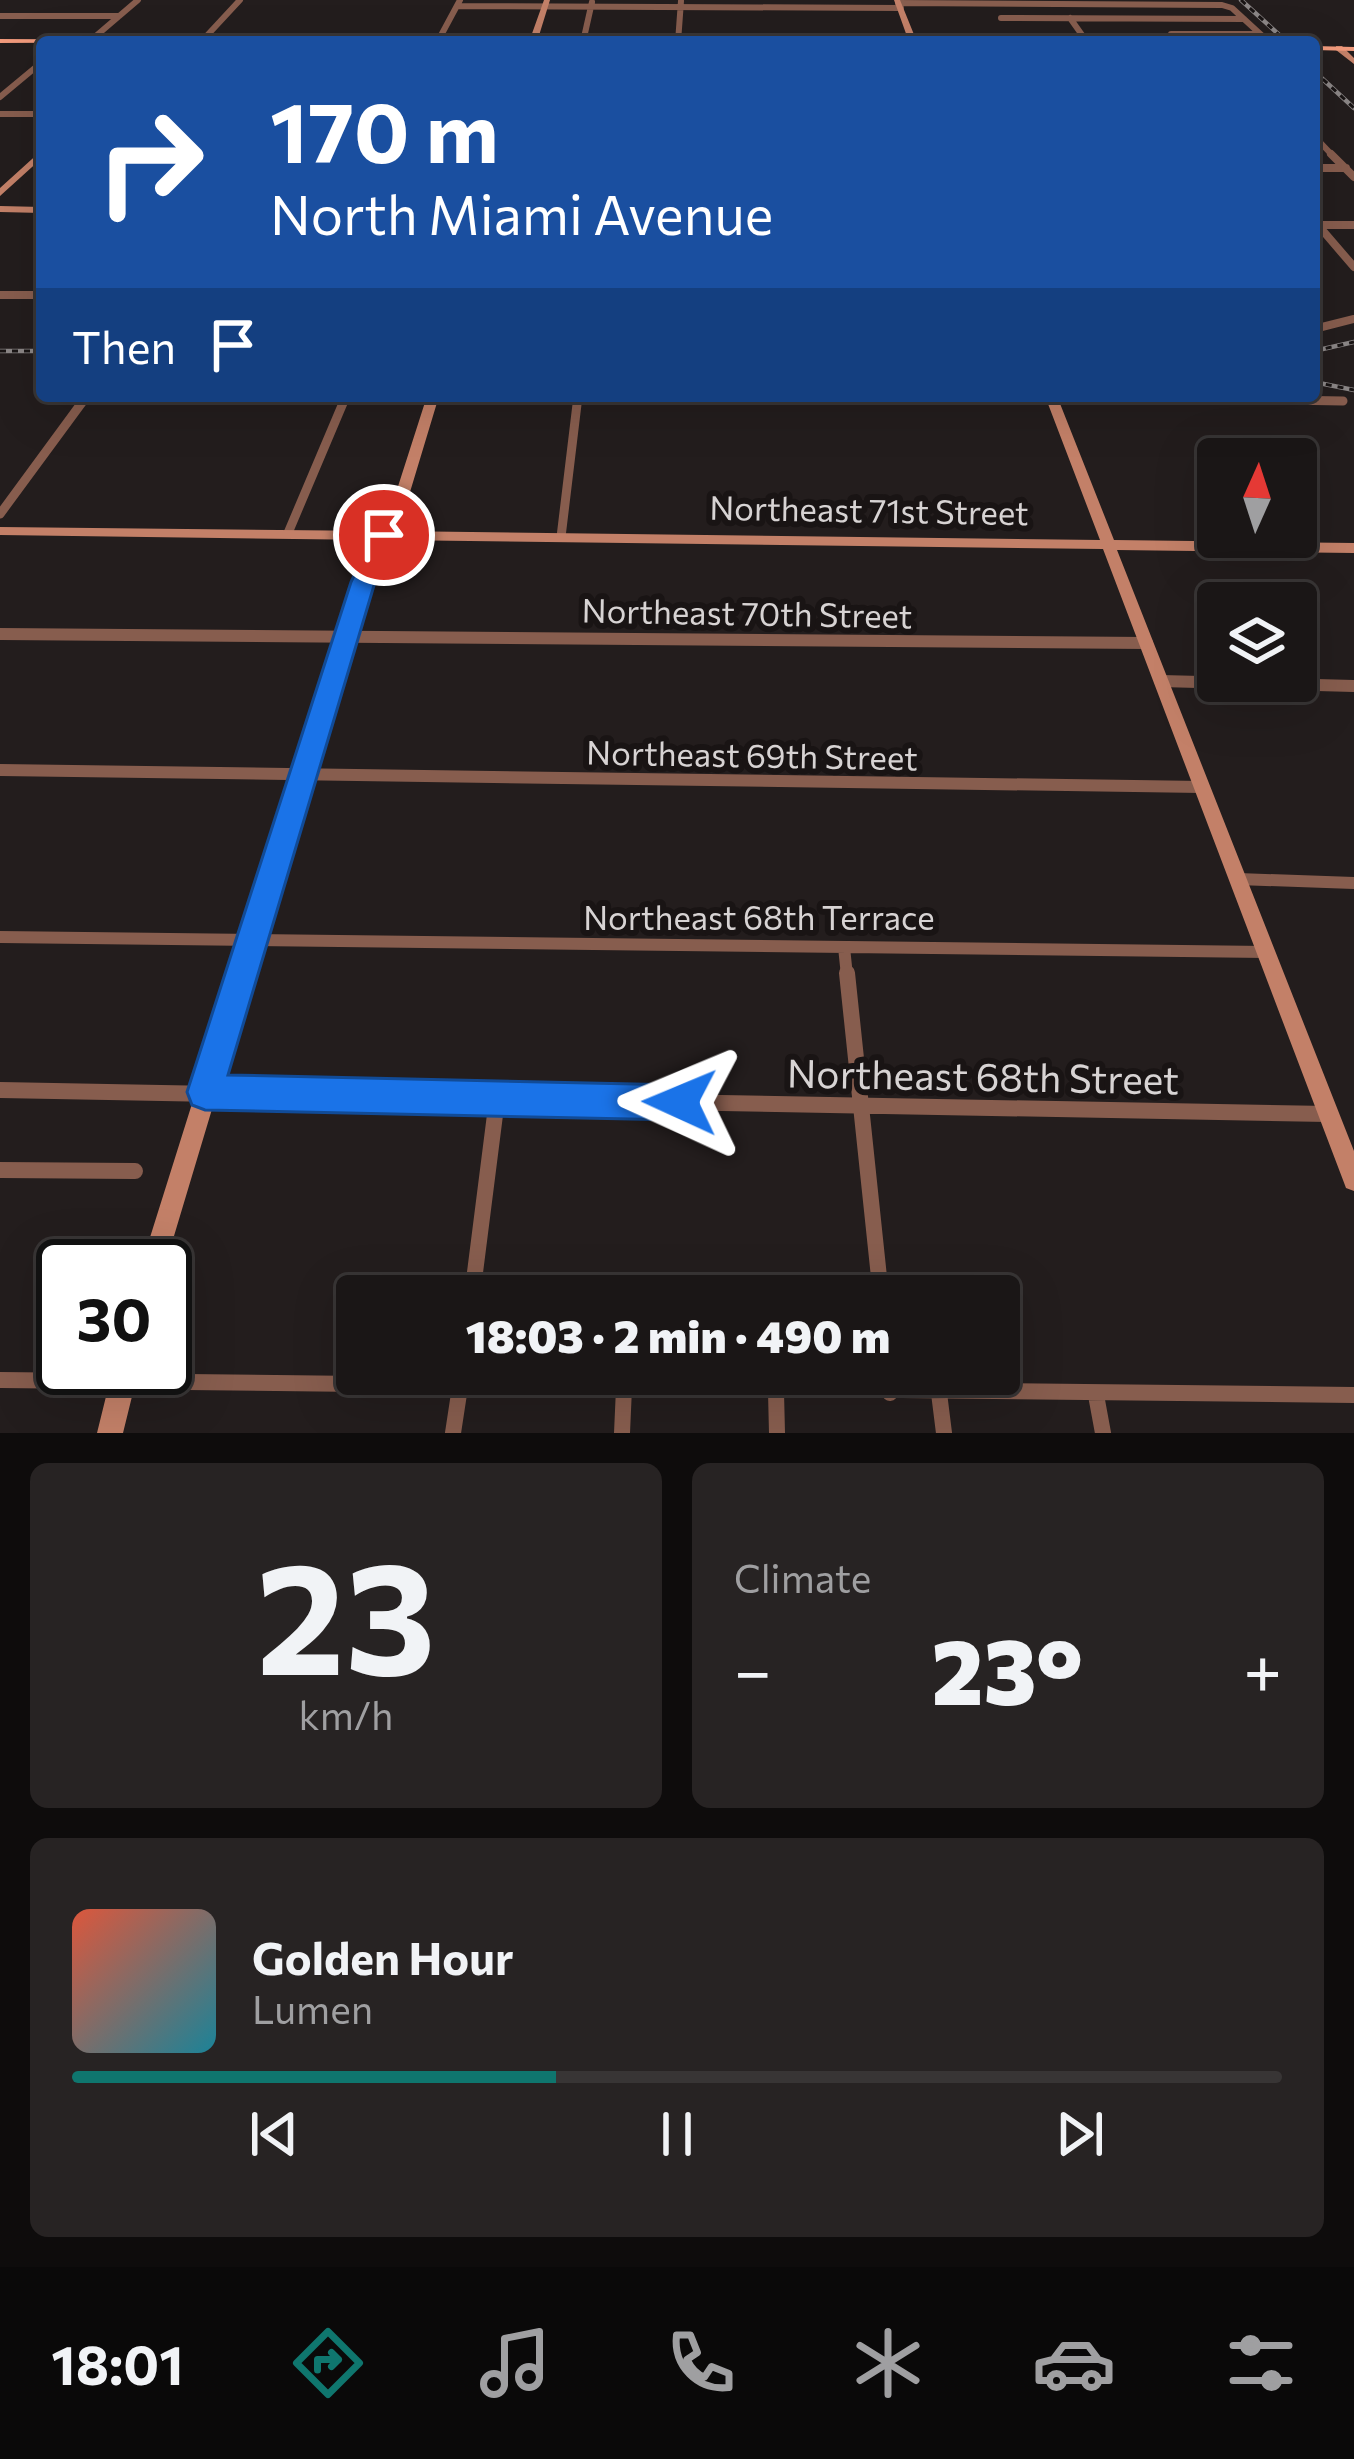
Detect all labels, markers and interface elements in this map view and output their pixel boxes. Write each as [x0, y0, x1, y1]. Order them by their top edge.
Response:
text: 170 m [270, 78, 499, 180]
icon: right [72, 84, 228, 240]
text: North Miami Avenue [270, 180, 773, 246]
icon: arrive [200, 312, 266, 378]
text: Then [72, 318, 176, 373]
north arrow [1197, 438, 1317, 558]
map controls [1197, 438, 1317, 702]
pin [333, 484, 435, 586]
street label: Northeast 71st Street [709, 486, 1029, 532]
icon: arrive [351, 502, 417, 568]
button: layers [1197, 582, 1317, 702]
street label: Northeast 70th Street [581, 589, 913, 635]
street label: Northeast 69th Street [586, 731, 918, 777]
street label: Northeast 68th Terrace [583, 896, 935, 937]
position arrow [617, 1039, 743, 1165]
street label: Northeast 68th Street [787, 1048, 1179, 1102]
speed limit sign: 30 [36, 1239, 192, 1395]
text: 18:03 · 2 min · 490 m [466, 1307, 890, 1362]
text: 23 [256, 1516, 436, 1707]
text: Climate [734, 1553, 871, 1601]
text: 23° [932, 1613, 1083, 1724]
text: − [734, 1628, 772, 1709]
text: + [1243, 1628, 1282, 1709]
text: km/h [299, 1690, 393, 1738]
text: Golden Hour [252, 1929, 513, 1984]
text: Lumen [252, 1984, 373, 2032]
icon: previous [241, 2101, 307, 2167]
icon: pause [644, 2101, 710, 2167]
icon: next [1047, 2101, 1113, 2167]
icon: directions [286, 2321, 370, 2405]
icon: music [473, 2321, 557, 2405]
icon: phone [659, 2321, 743, 2405]
icon: climate [846, 2321, 930, 2405]
icon: car [1032, 2321, 1116, 2405]
icon: filters [1219, 2321, 1303, 2405]
text: 18:01 [51, 2330, 184, 2396]

